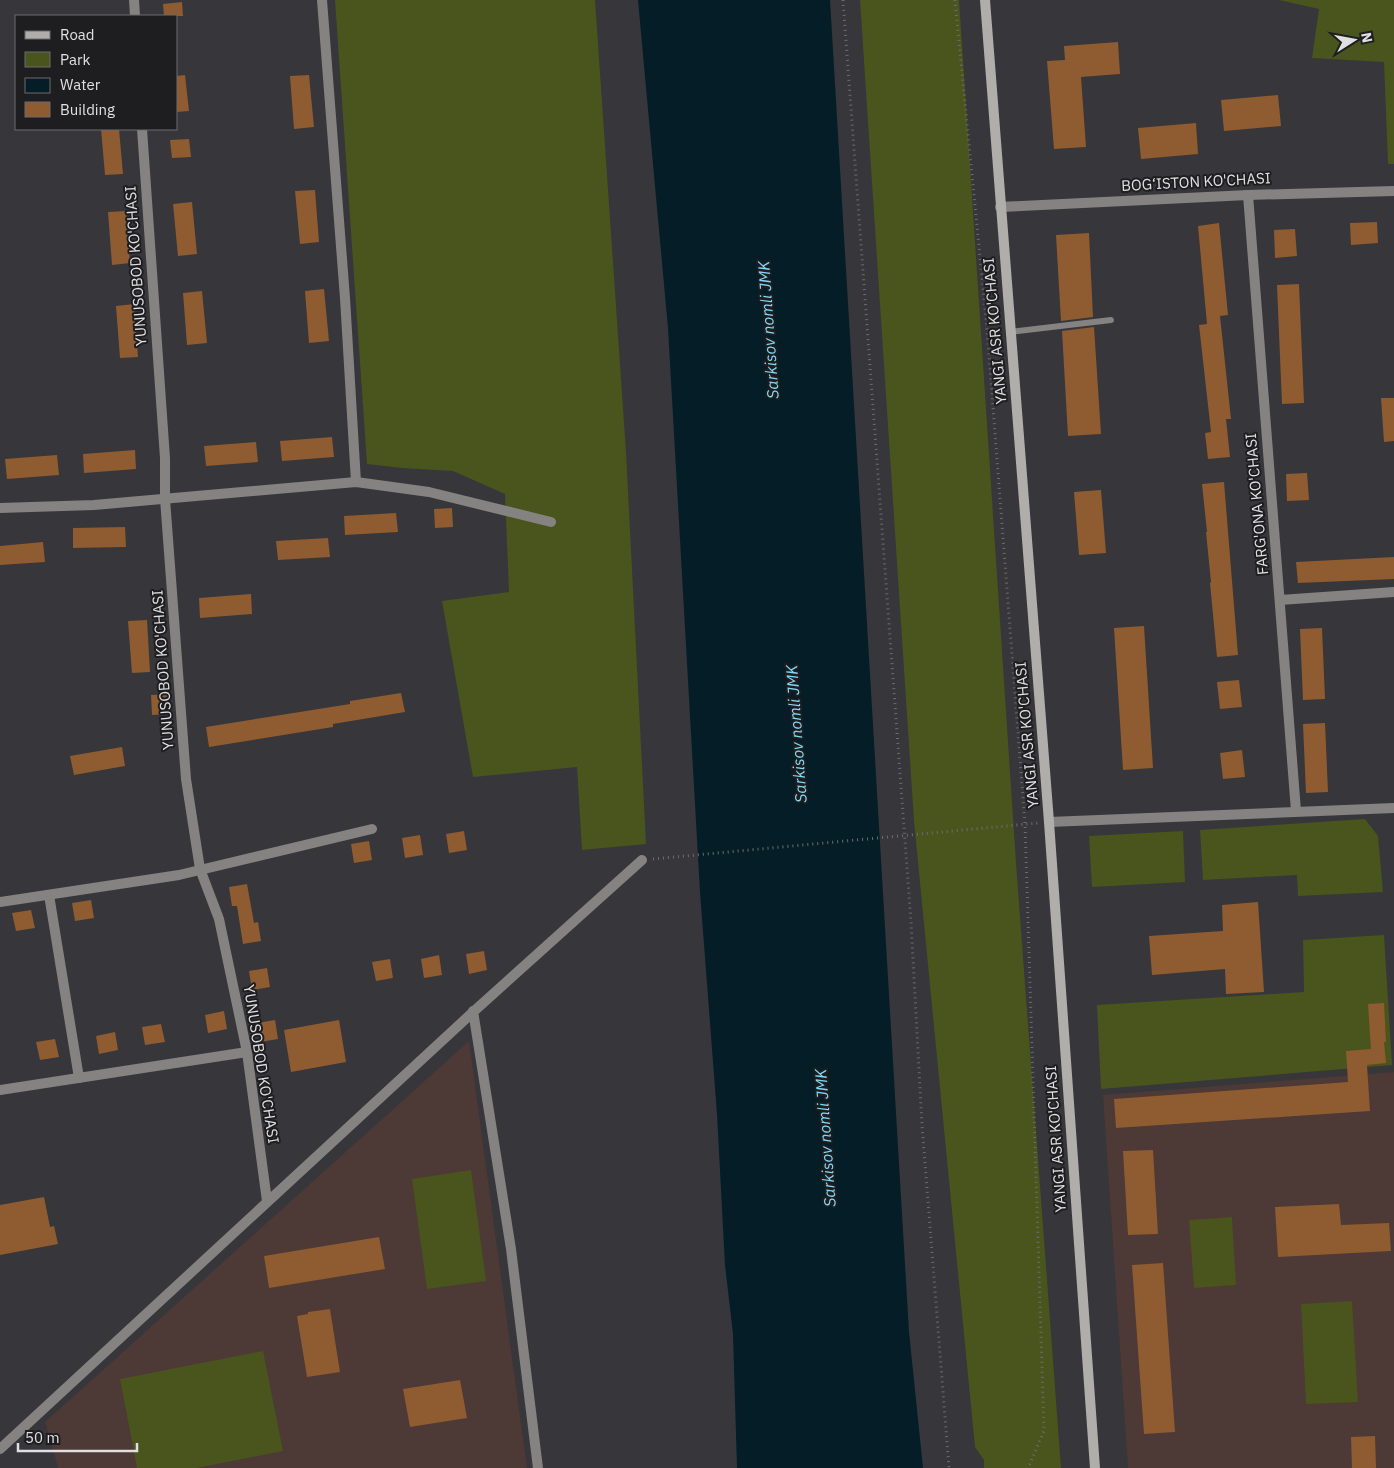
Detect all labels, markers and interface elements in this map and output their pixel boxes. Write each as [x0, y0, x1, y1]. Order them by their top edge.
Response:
legend [15, 15, 178, 130]
north arrow [1329, 15, 1379, 65]
text: Road [60, 25, 95, 44]
text: N [1357, 31, 1377, 44]
text: Park [60, 50, 90, 69]
text: Water [60, 75, 101, 94]
text: Building [60, 100, 115, 119]
street label: BOG‘ISTON KO'CHASI [1121, 168, 1271, 195]
street label: YUNUSOBOD KO'CHASI [120, 185, 151, 347]
street label: YANGI ASR KO'CHASI [979, 257, 1010, 405]
water label: Sarkisov nomli JMK [753, 259, 783, 400]
street label: FARG'ONA KO'CHASI [1241, 432, 1272, 576]
street label: YUNUSOBOD KO'CHASI [147, 589, 178, 751]
street label: YANGI ASR KO'CHASI [1011, 661, 1042, 809]
water label: Sarkisov nomli JMK [781, 663, 811, 804]
street label: YUNUSOBOD KO'CHASI [240, 983, 283, 1145]
street label: YANGI ASR KO'CHASI [1041, 1065, 1070, 1213]
water label: Sarkisov nomli JMK [810, 1067, 840, 1208]
scale bar [18, 1420, 136, 1452]
text: 50 m [25, 1428, 60, 1447]

